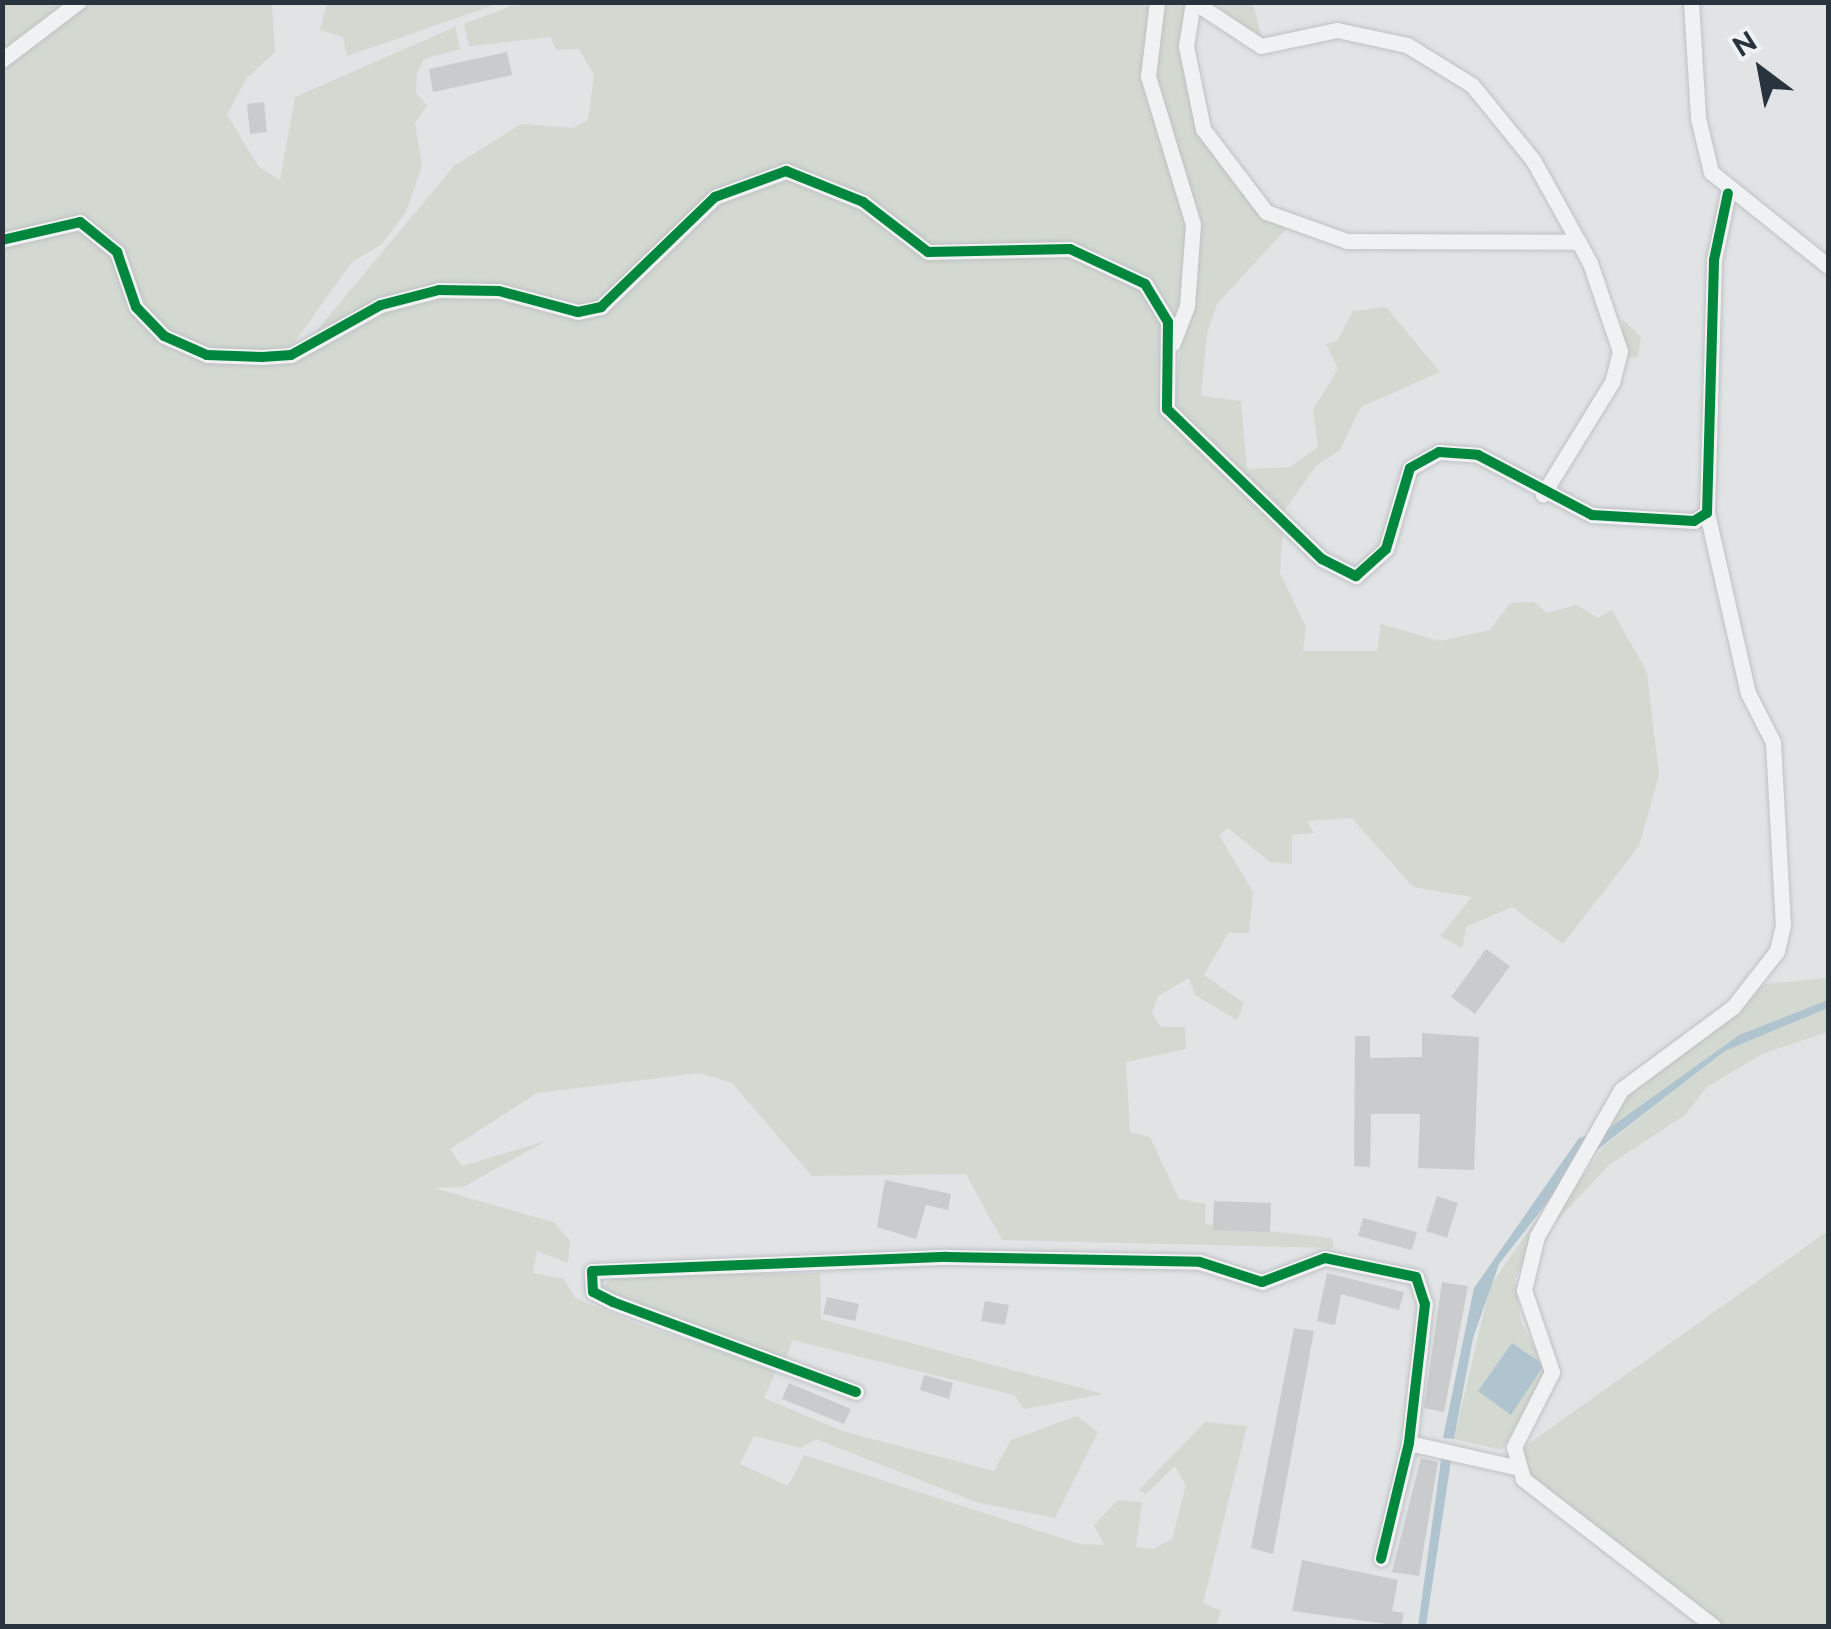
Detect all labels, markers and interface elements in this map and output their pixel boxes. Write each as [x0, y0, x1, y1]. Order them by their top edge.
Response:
north arrow [1711, 20, 1811, 120]
text: N [1727, 24, 1763, 64]

